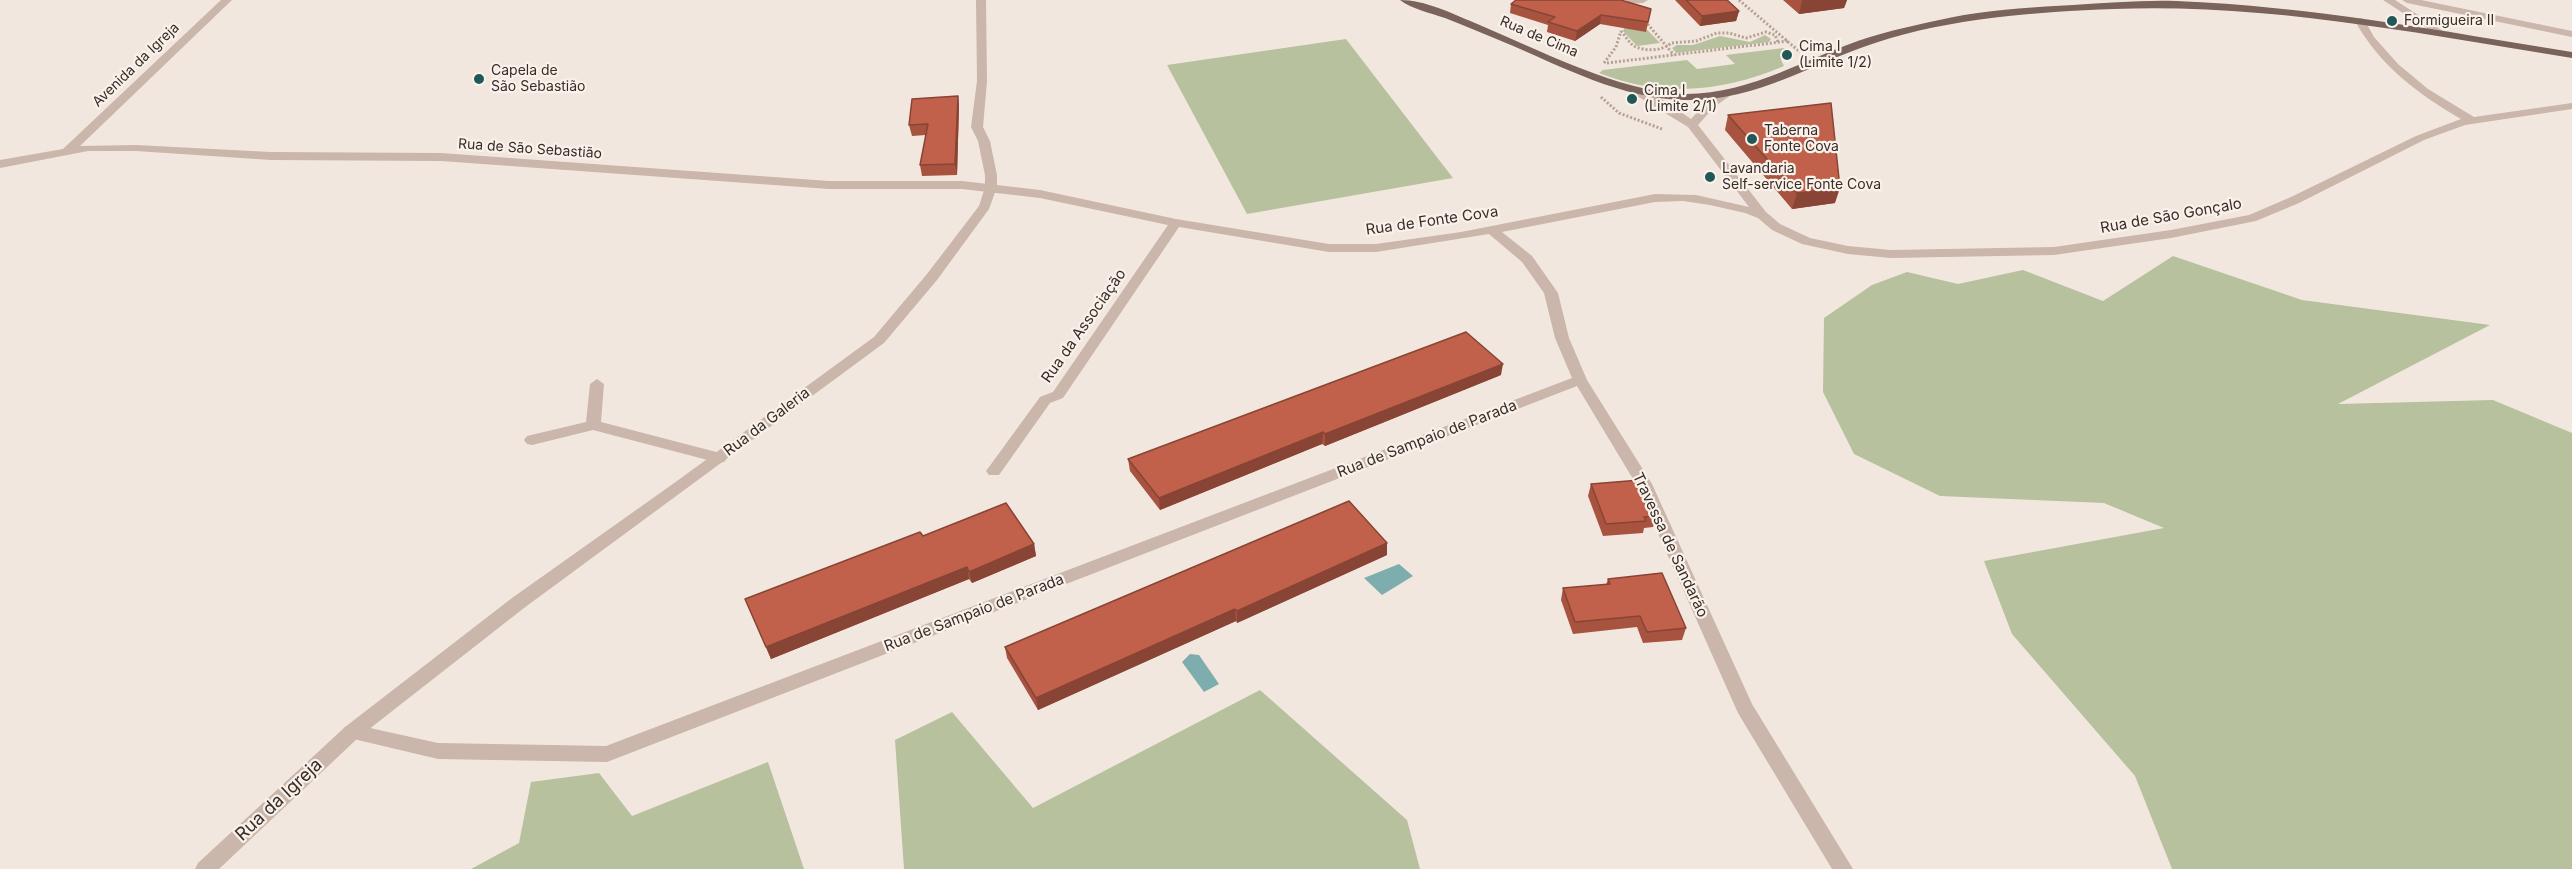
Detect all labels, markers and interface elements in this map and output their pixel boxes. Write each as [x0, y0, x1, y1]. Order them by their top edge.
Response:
street label: Rua de Cima [1497, 13, 1581, 61]
place label: Formigueira II [2404, 13, 2494, 29]
marker: Formigueira II [2385, 14, 2399, 28]
street label: Avenida da Igreja [89, 19, 183, 111]
place label: Cima I (Limite 1/2) [1799, 39, 1872, 72]
marker: Cima I (Limite 1/2) [1780, 48, 1794, 62]
place label: Capela de São Sebastião [491, 63, 586, 96]
marker: Capela de São Sebastião [472, 72, 486, 86]
place label: Cima I (Limite 2/1) [1644, 83, 1717, 116]
marker: Cima I (Limite 2/1) [1625, 92, 1639, 106]
place label: Taberna Fonte Cova [1764, 123, 1839, 156]
marker: Taberna Fonte Cova [1745, 132, 1759, 146]
street label: Rua de São Sebastião [457, 136, 603, 162]
place label: Lavandaria Self-service Fonte Cova [1722, 161, 1881, 194]
marker: Lavandaria Self-service Fonte Cova [1703, 170, 1717, 184]
street label: Rua de São Gonçalo [2099, 195, 2243, 237]
street label: Rua de Fonte Cova [1365, 203, 1499, 239]
street label: Rua da Associação [1038, 266, 1130, 386]
street label: Rua da Galeria [720, 384, 814, 460]
street label: Rua de Sampaio de Parada [1335, 396, 1519, 482]
street label: Travessa de Sandarão [1629, 470, 1711, 620]
street label: Rua de Sampaio de Parada [882, 570, 1066, 656]
street label: Rua da Igreja [231, 754, 327, 846]

